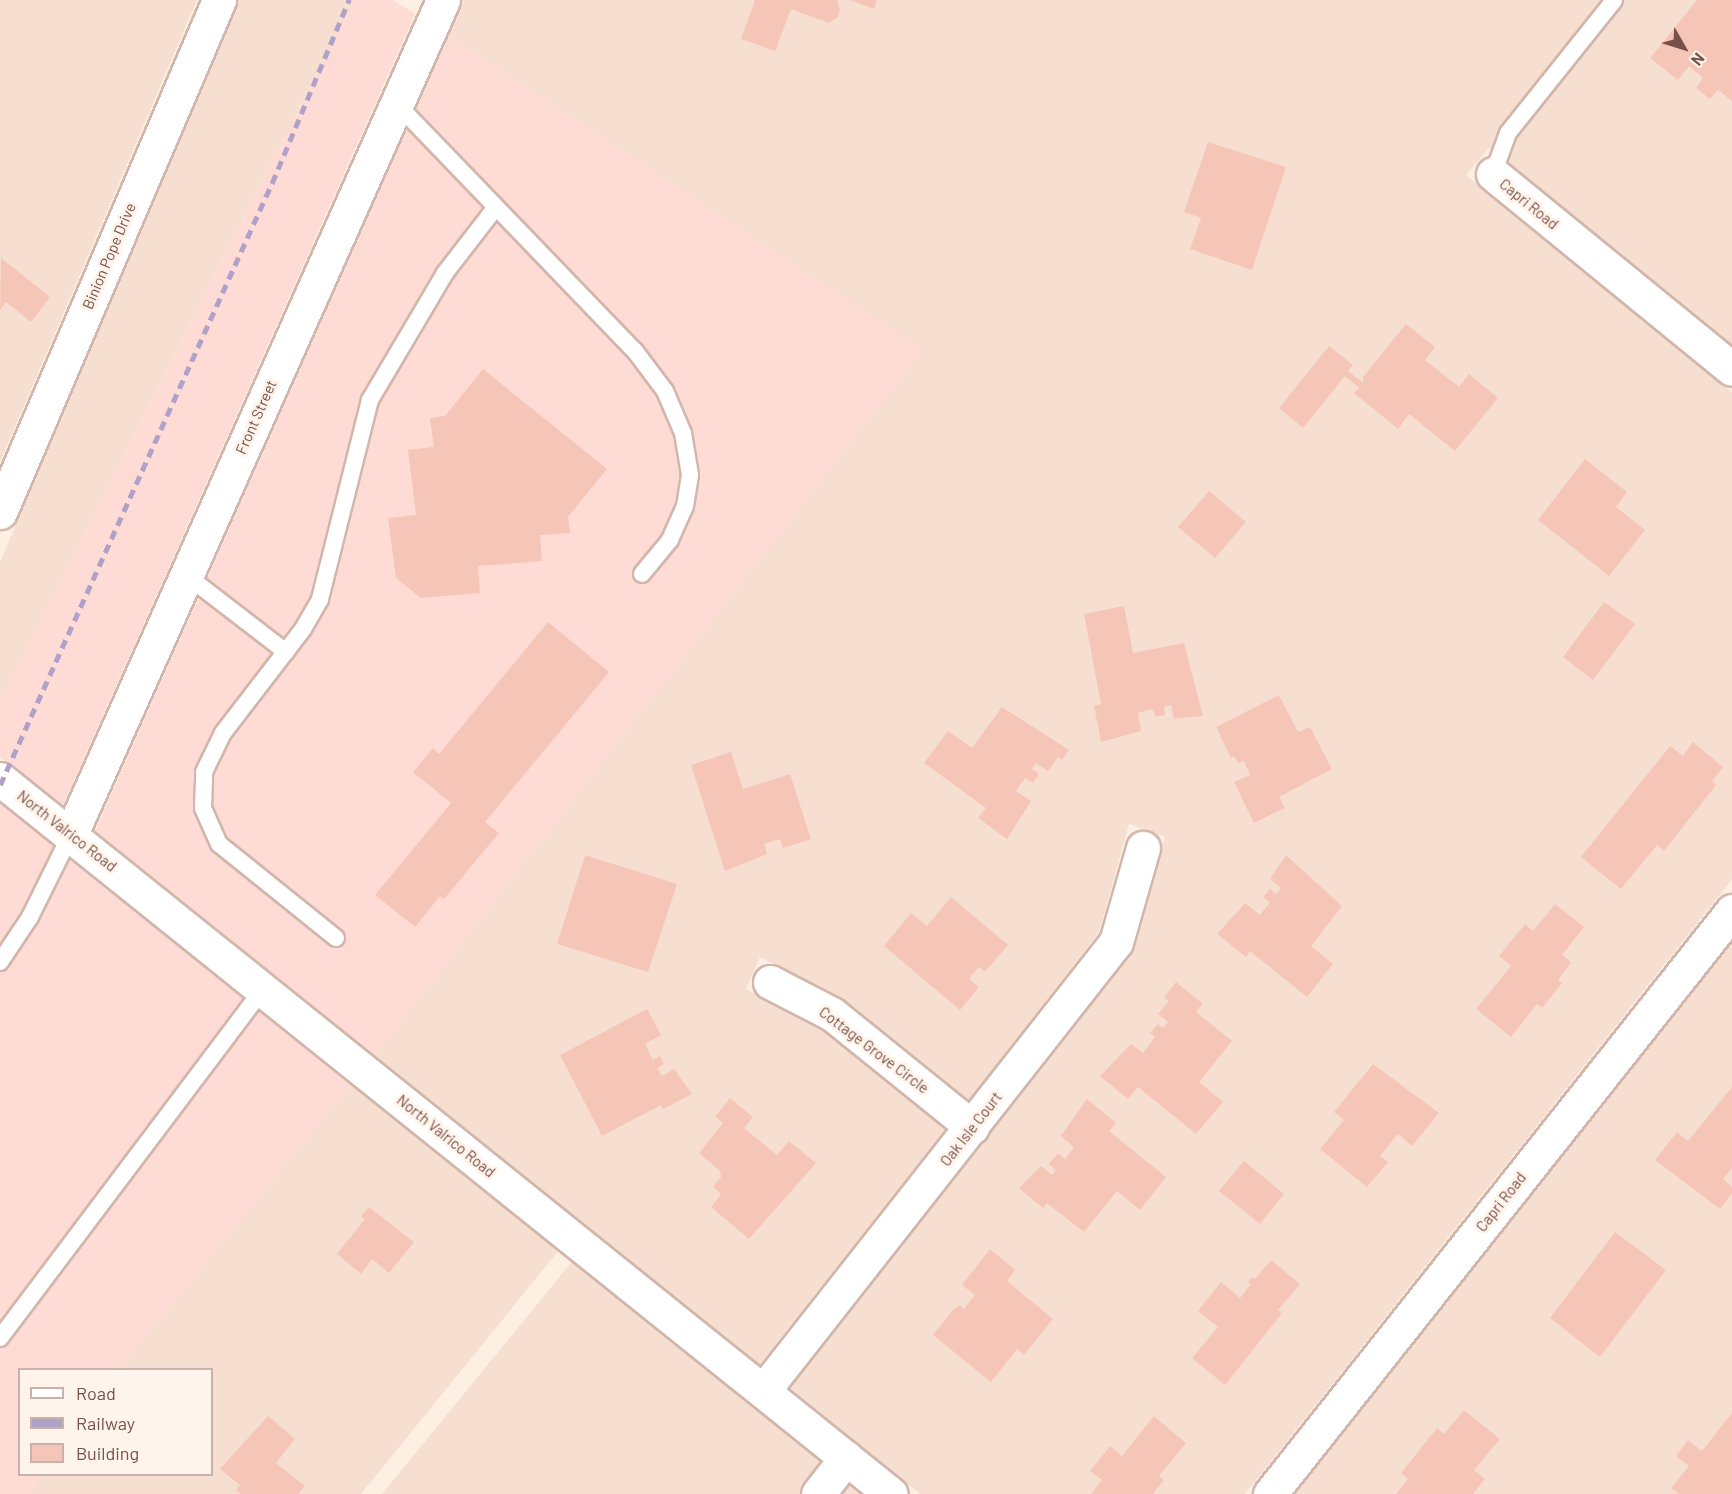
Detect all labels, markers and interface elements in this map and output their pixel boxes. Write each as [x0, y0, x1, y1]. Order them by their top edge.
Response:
north arrow [1654, 18, 1714, 78]
text: N [1688, 50, 1709, 70]
street label: Capri Road [1496, 175, 1562, 233]
street label: Binion Pope Drive [78, 200, 140, 312]
street label: Front Street [232, 377, 280, 457]
street label: North Valrico Road [14, 787, 120, 875]
street label: Cottage Grove Circle [816, 1003, 932, 1097]
street label: Oak Isle Court [936, 1088, 1006, 1170]
street label: North Valrico Road [393, 1091, 499, 1181]
street label: Capri Road [1472, 1169, 1530, 1235]
legend [18, 1368, 213, 1476]
text: Road [76, 1382, 116, 1404]
text: Railway [76, 1412, 135, 1434]
text: Building [76, 1442, 139, 1464]

